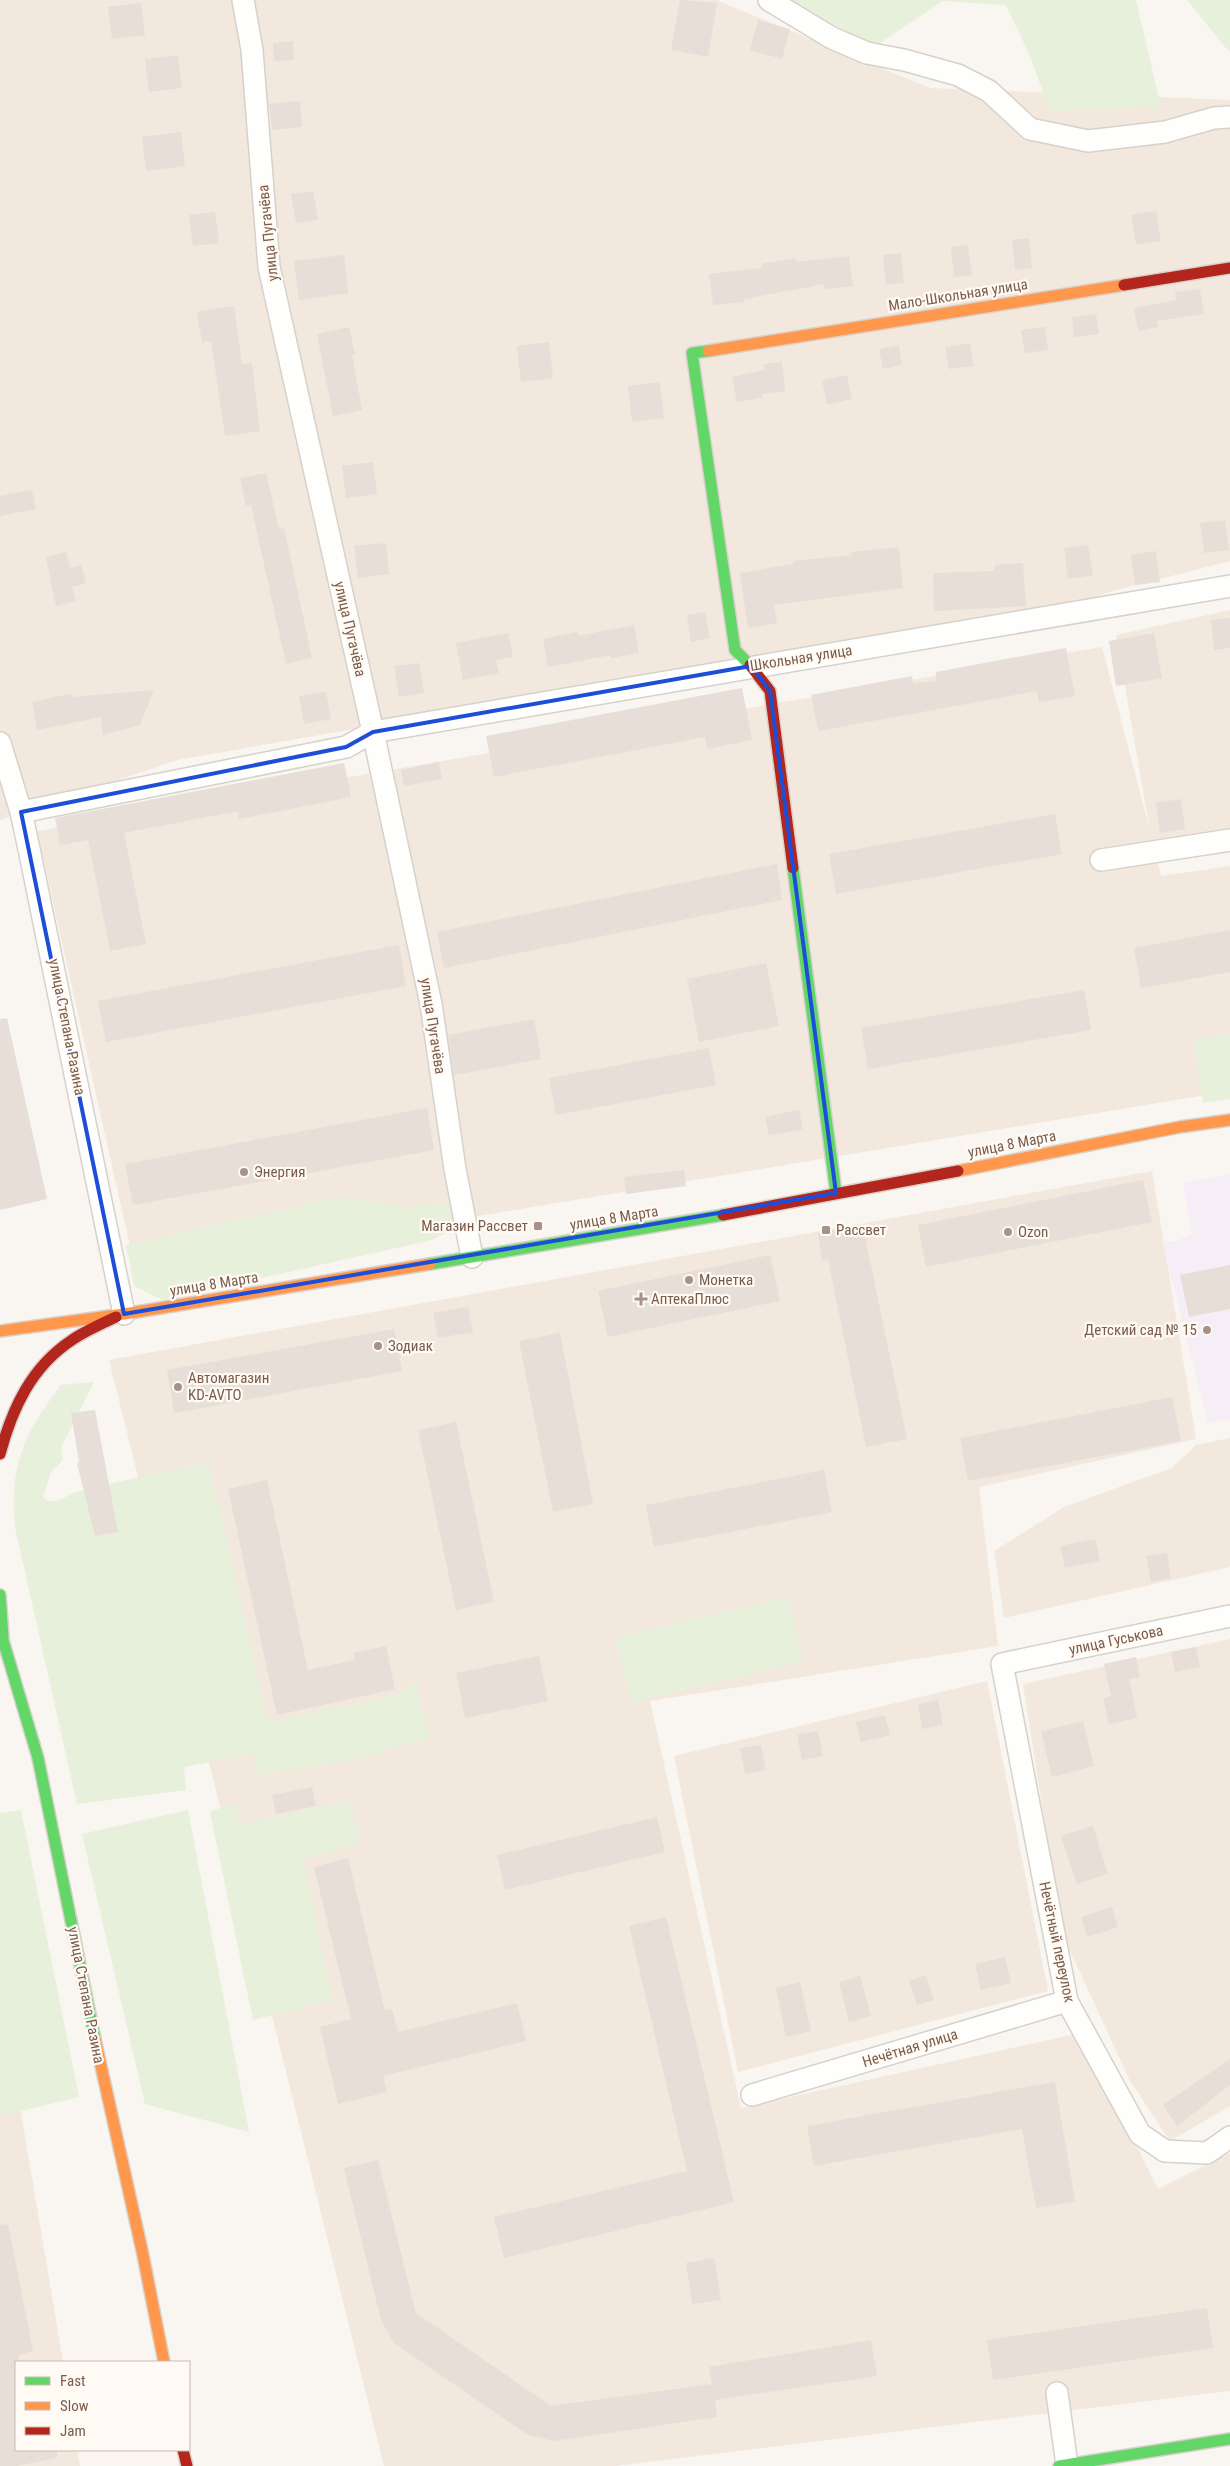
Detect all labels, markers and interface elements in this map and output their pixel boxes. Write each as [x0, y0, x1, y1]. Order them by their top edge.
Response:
street label: улица Пугачёва [254, 184, 282, 282]
street label: Мало-Школьная улица [887, 275, 1029, 315]
street label: улица Пугачёва [330, 580, 370, 678]
street label: Школьная улица [749, 641, 853, 675]
street label: улица Степана Разина [45, 957, 89, 1097]
street label: улица Пугачёва [417, 977, 449, 1075]
street label: улица 8 Марта [966, 1127, 1058, 1161]
place label: Энергия [254, 1163, 305, 1181]
marker: Энергия [238, 1166, 250, 1178]
street label: улица 8 Марта [568, 1202, 660, 1234]
place label: Магазин Рассвет [421, 1217, 528, 1235]
marker: Магазин Рассвет [532, 1220, 544, 1232]
place label: Рассвет [836, 1221, 886, 1239]
place label: Ozon [1018, 1223, 1048, 1241]
marker: Рассвет [820, 1224, 832, 1236]
marker: Ozon [1002, 1226, 1014, 1238]
street label: улица 8 Марта [168, 1268, 260, 1300]
place label: Монетка [699, 1271, 753, 1289]
marker: Монетка [683, 1274, 695, 1286]
place label: АптекаПлюс [651, 1290, 729, 1308]
marker: АптекаПлюс [635, 1293, 647, 1305]
place label: Детский сад № 15 [1084, 1321, 1197, 1339]
marker: Детский сад № 15 [1201, 1324, 1213, 1336]
place label: Зодиак [388, 1337, 433, 1355]
marker: Зодиак [372, 1340, 384, 1352]
place label: Автомагазин KD-AVTO [188, 1369, 269, 1404]
marker: Автомагазин KD-AVTO [172, 1381, 184, 1393]
street label: улица Гуськова [1067, 1621, 1165, 1659]
street label: Нечётный переулок [1035, 1880, 1079, 2004]
street label: улица Степана Разина [64, 1925, 108, 2065]
street label: Нечётная улица [860, 2025, 960, 2071]
legend [15, 2361, 190, 2451]
text: Fast [60, 2372, 85, 2390]
text: Slow [60, 2397, 89, 2415]
text: Jam [60, 2422, 86, 2440]

